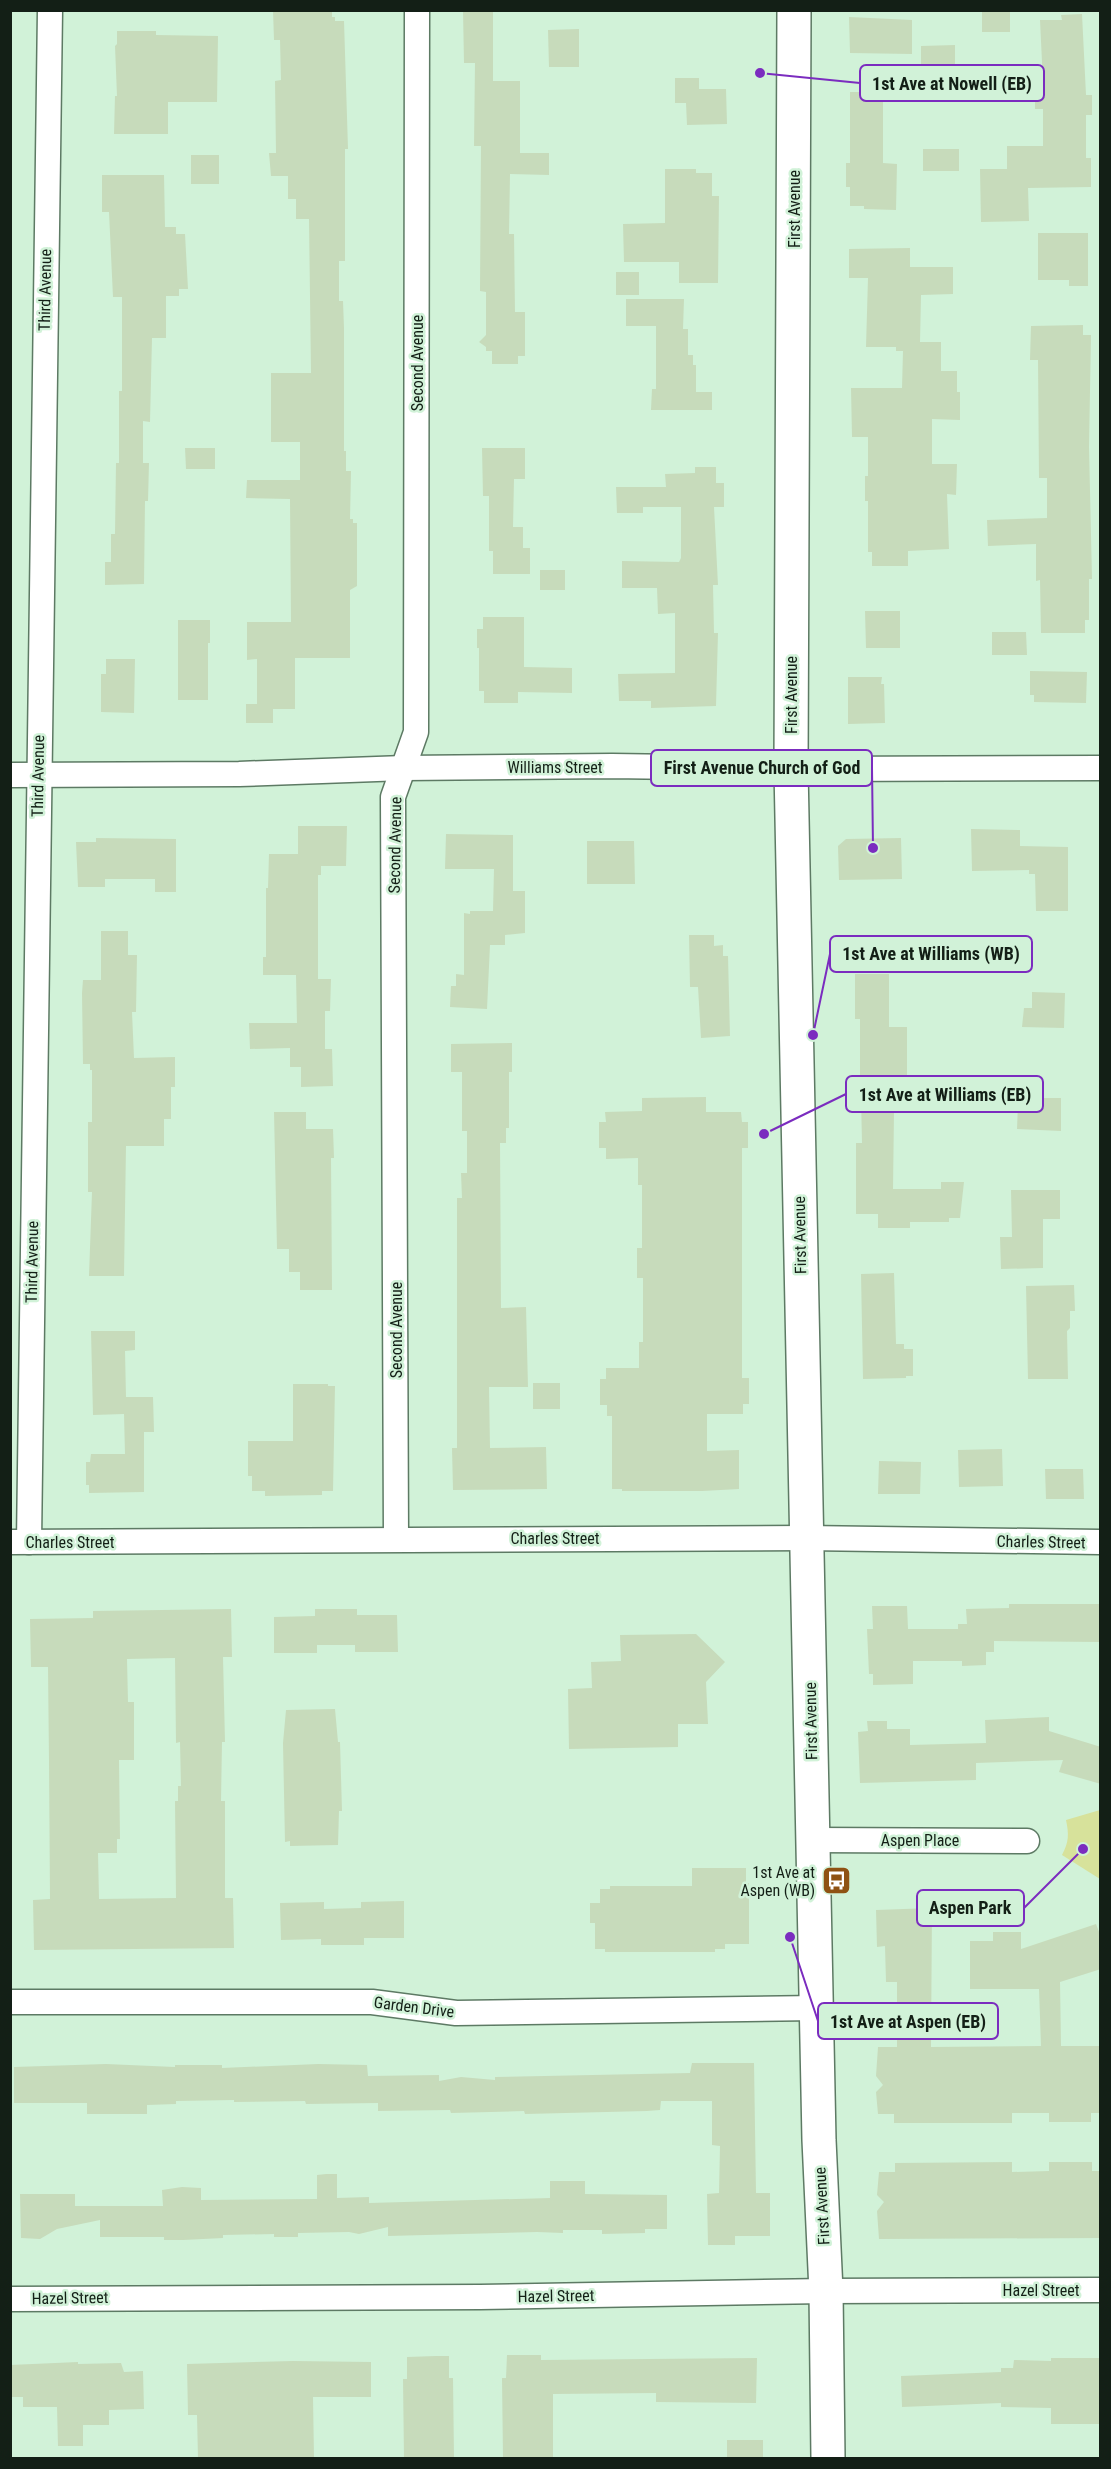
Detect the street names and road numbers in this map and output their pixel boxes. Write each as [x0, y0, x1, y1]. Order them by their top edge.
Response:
street label: First Avenue [785, 170, 804, 248]
street label: Third Avenue [35, 249, 55, 331]
street label: Second Avenue [408, 315, 427, 411]
street label: First Avenue [782, 656, 801, 734]
street label: Third Avenue [28, 735, 48, 817]
street label: Williams Street [507, 758, 603, 777]
street label: Second Avenue [385, 797, 405, 893]
street label: First Avenue [790, 1196, 810, 1274]
street label: Third Avenue [22, 1221, 42, 1303]
street label: Second Avenue [387, 1282, 406, 1378]
street label: Charles Street [511, 1529, 600, 1548]
street label: Charles Street [996, 1532, 1086, 1552]
street label: Charles Street [26, 1533, 115, 1552]
street label: First Avenue [801, 1682, 821, 1760]
street label: Aspen Place [881, 1831, 959, 1850]
street label: Garden Drive [373, 1993, 455, 2021]
street label: First Avenue [810, 2167, 834, 2245]
street label: Hazel Street [1003, 2281, 1080, 2300]
street label: Hazel Street [517, 2286, 595, 2306]
street label: Hazel Street [31, 2288, 109, 2308]

